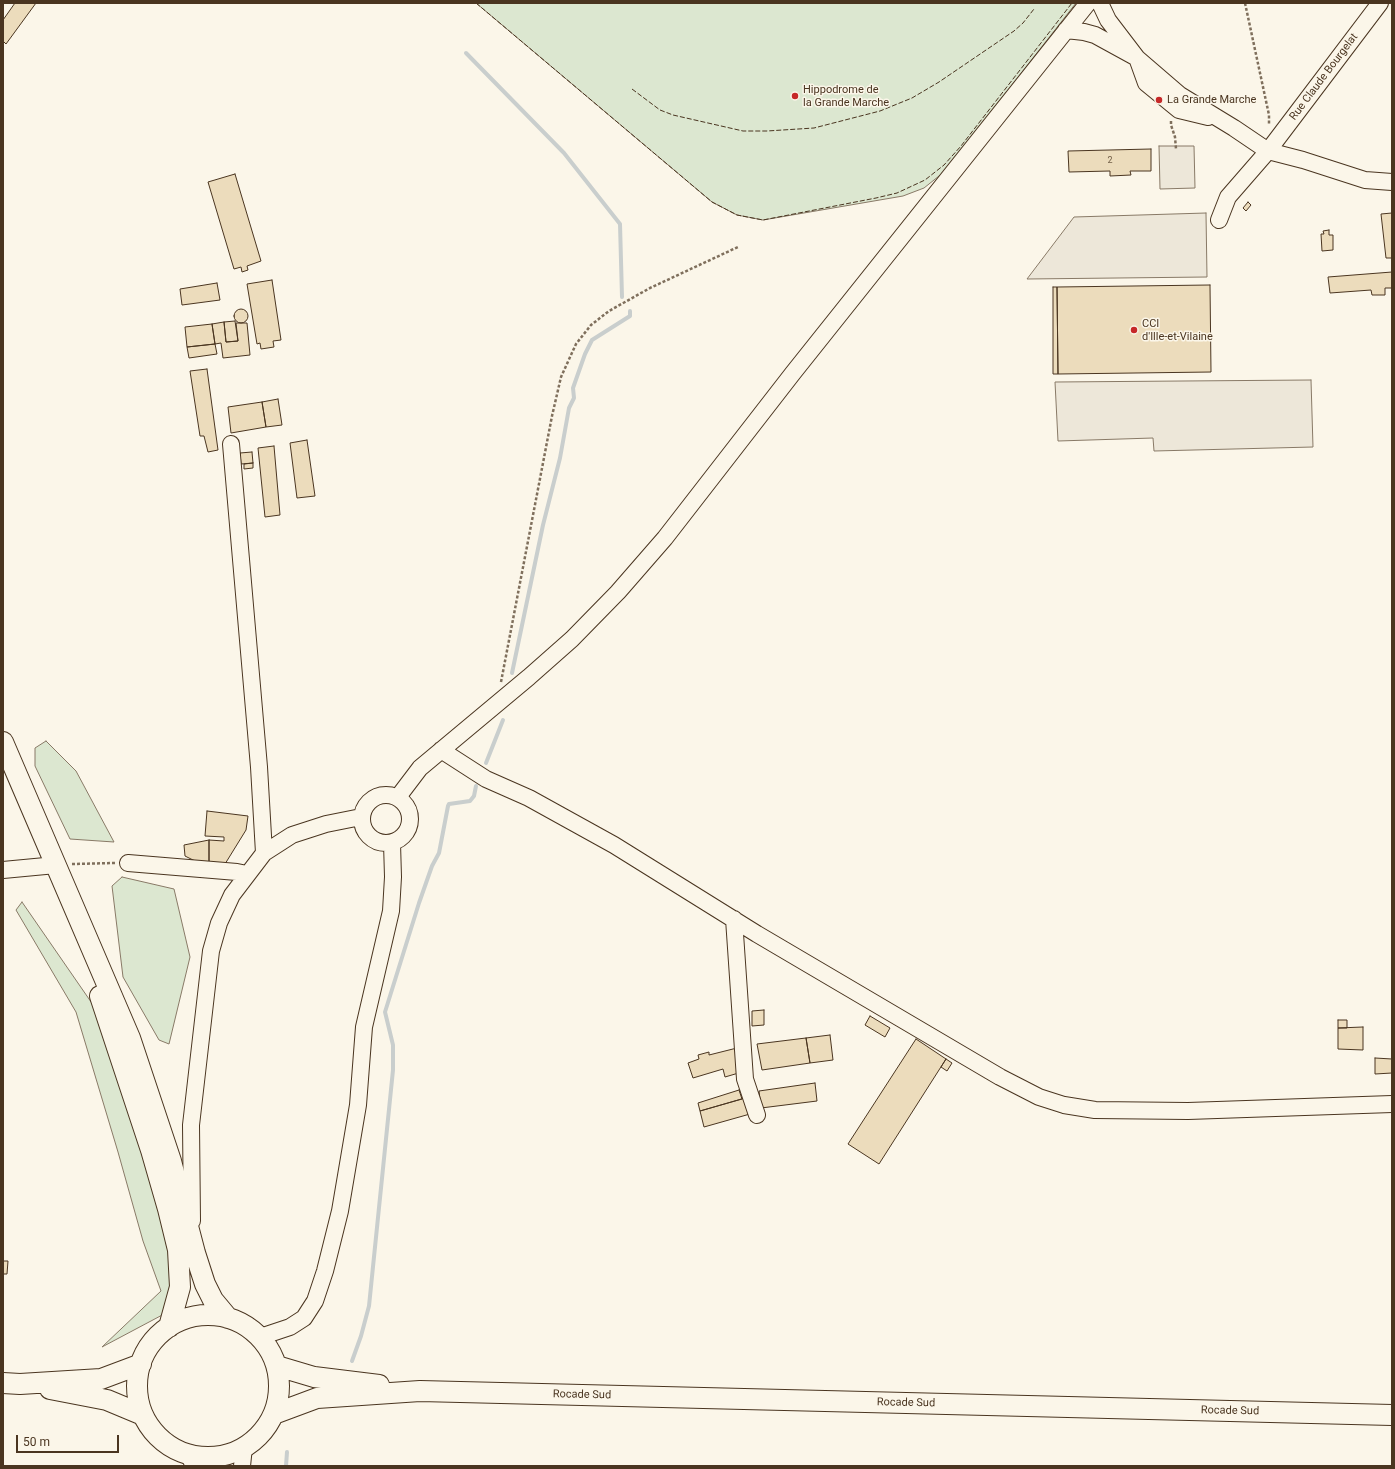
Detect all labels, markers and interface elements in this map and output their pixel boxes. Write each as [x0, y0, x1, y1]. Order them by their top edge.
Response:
street label: Rue Claude Bourgelat [1287, 31, 1361, 123]
place label: Hippodrome de la Grande Marche [803, 83, 889, 109]
marker: Hippodrome de la Grande Marche [790, 91, 800, 101]
place label: La Grande Marche [1167, 93, 1256, 107]
marker: La Grande Marche [1154, 95, 1164, 105]
house number: 2 [1107, 156, 1113, 166]
place label: CCI d'Ille-et-Vilaine [1142, 317, 1213, 343]
marker: CCI d'Ille-et-Vilaine [1129, 325, 1139, 335]
street label: Rocade Sud [553, 1388, 611, 1402]
street label: Rocade Sud [877, 1396, 935, 1410]
street label: Rocade Sud [1201, 1404, 1259, 1418]
scale bar [18, 1427, 121, 1453]
text: 50 m [23, 1435, 50, 1449]

